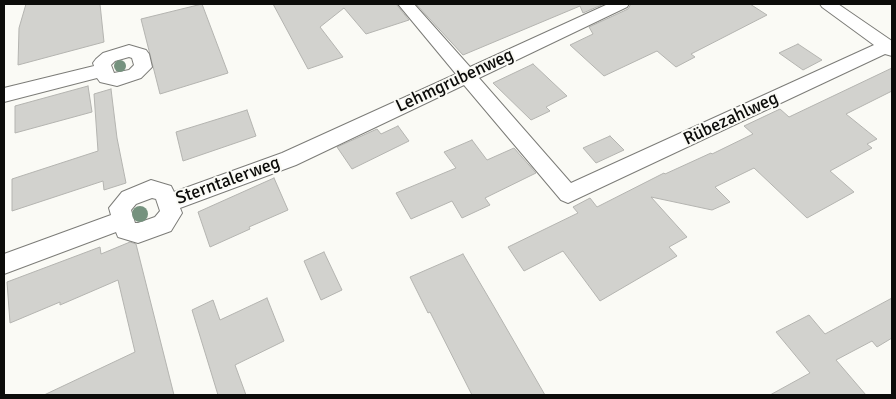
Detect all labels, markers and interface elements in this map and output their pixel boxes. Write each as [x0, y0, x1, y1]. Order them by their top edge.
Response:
street label: Lehmgrubenweg [393, 44, 517, 118]
street label: Rübezahlweg [680, 88, 782, 150]
street label: Sterntalerweg [173, 152, 283, 210]

